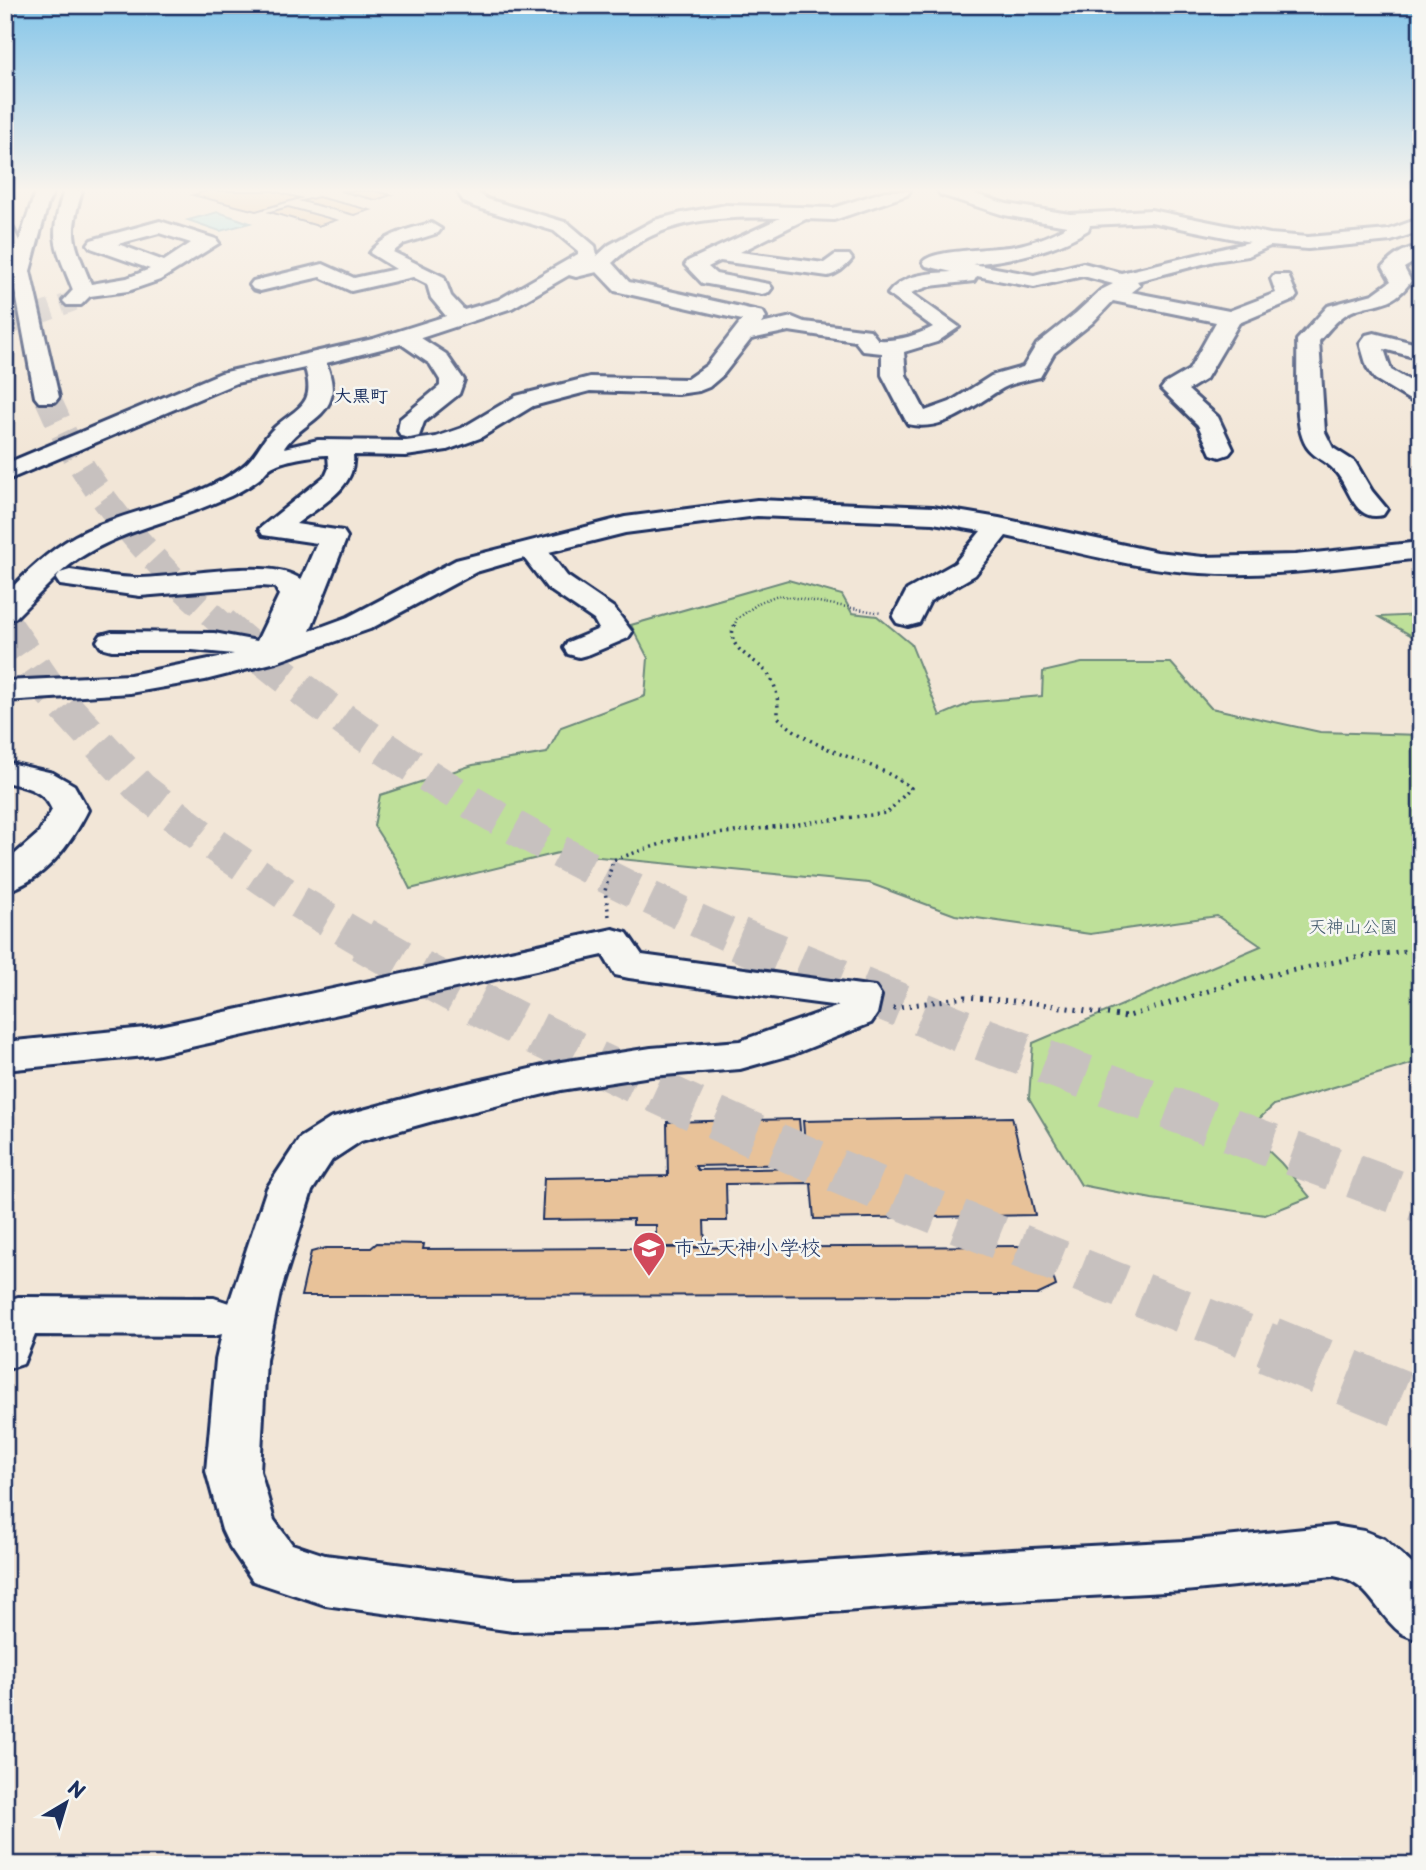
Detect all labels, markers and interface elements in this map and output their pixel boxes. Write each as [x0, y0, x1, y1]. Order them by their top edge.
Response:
district label: 大黒町 [334, 381, 388, 408]
park label: 天神山公園 [1308, 912, 1398, 939]
school or university icon: 市立天神小学校 [630, 1229, 668, 1278]
place label: 市立天神小学校 [674, 1230, 821, 1262]
north arrow [32, 1769, 102, 1839]
text: N [63, 1773, 92, 1804]

